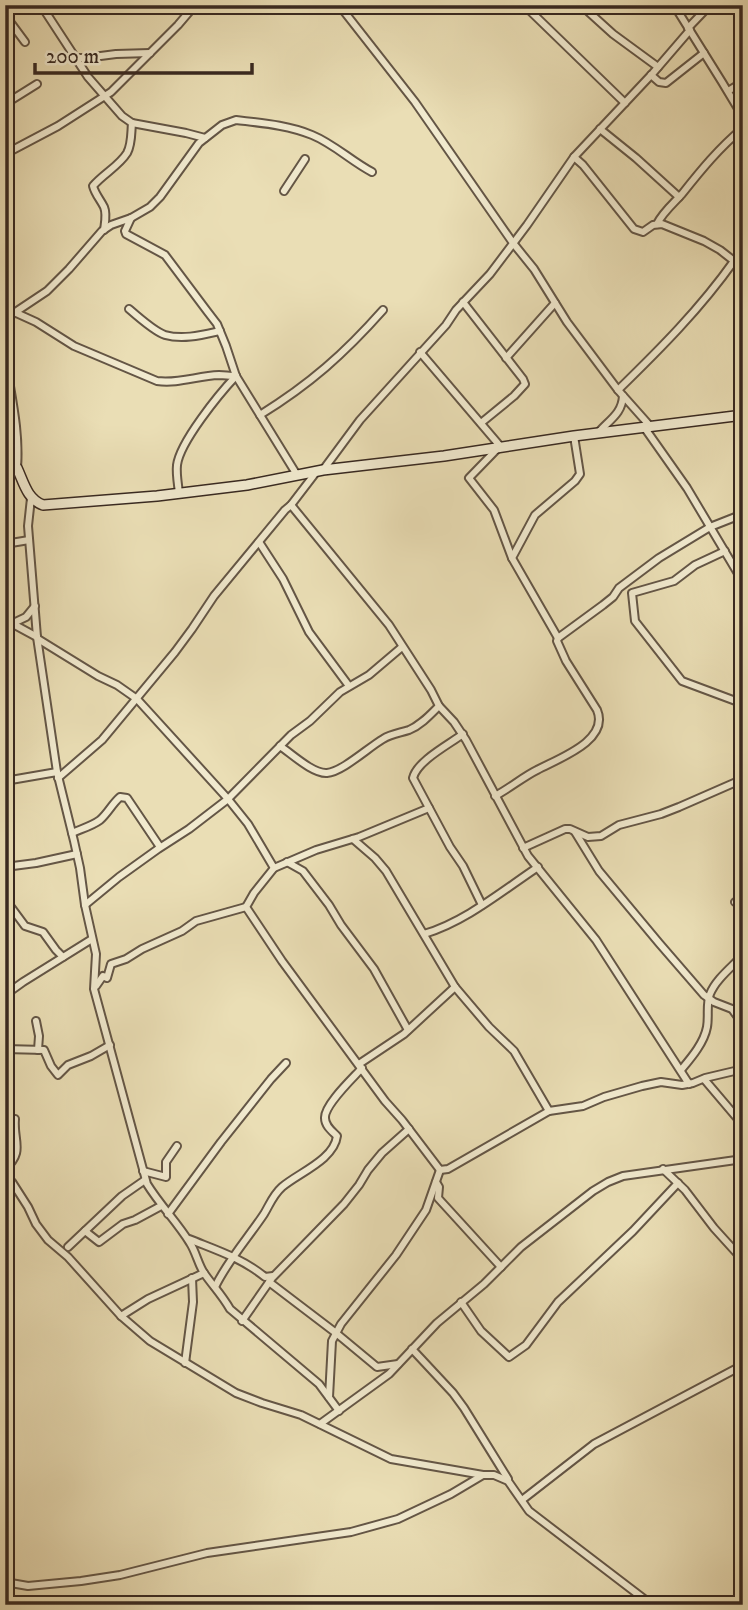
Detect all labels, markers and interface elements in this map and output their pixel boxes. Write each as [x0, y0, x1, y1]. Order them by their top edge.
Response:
scale bar [35, 32, 252, 76]
text: 200 m [46, 44, 99, 70]

